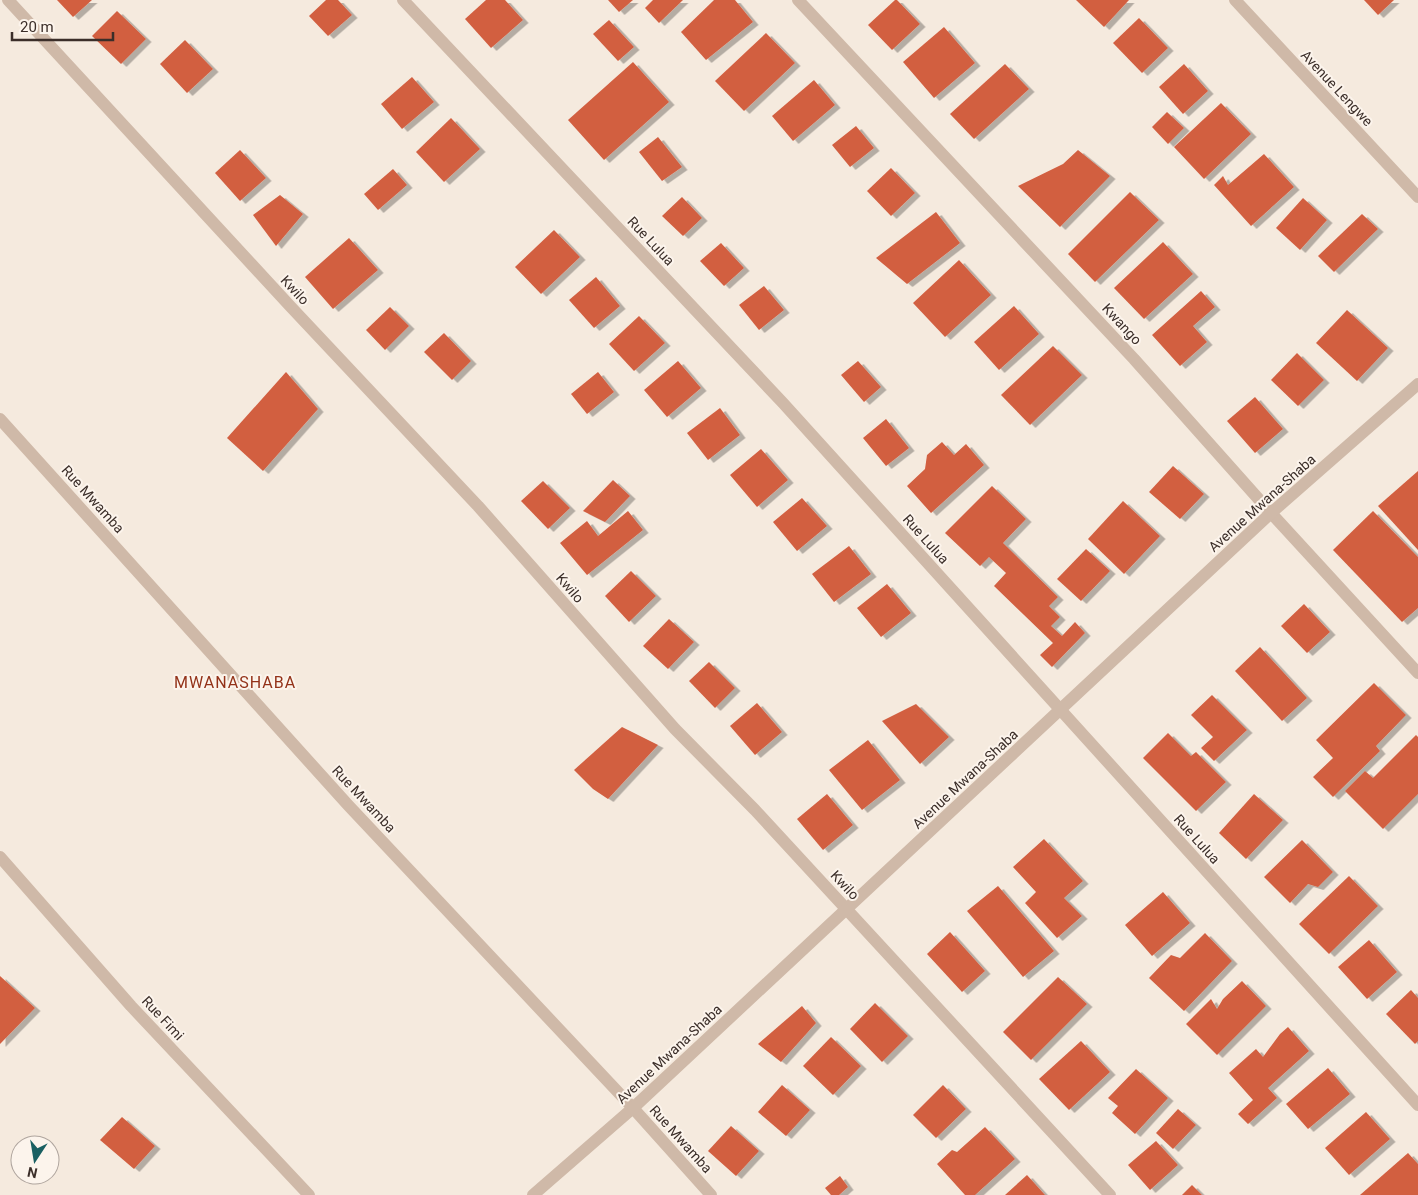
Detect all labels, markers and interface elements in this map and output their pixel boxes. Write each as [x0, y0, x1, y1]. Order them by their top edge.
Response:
scale bar [12, 10, 114, 42]
text: 20 m [20, 18, 54, 36]
street label: Avenue Lengwe [1298, 47, 1376, 129]
street label: Rue Lulua [624, 213, 678, 269]
street label: Kwilo [278, 272, 312, 308]
street label: Kwango [1099, 300, 1145, 348]
street label: Avenue Mwana-Shaba [1205, 451, 1319, 555]
street label: Rue Mwamba [58, 462, 128, 536]
street label: Rue Lulua [900, 511, 952, 567]
street label: Kwilo [553, 570, 587, 606]
district label: MWANASHABA [174, 673, 296, 692]
street label: Avenue Mwana-Shaba [909, 726, 1021, 832]
street label: Rue Mwamba [329, 762, 399, 836]
street label: Rue Lulua [1171, 811, 1223, 867]
street label: Kwilo [828, 867, 862, 903]
street label: Rue Fimi [139, 993, 187, 1043]
street label: Avenue Mwana-Shaba [613, 1001, 725, 1107]
street label: Rue Mwamba [646, 1102, 716, 1176]
north arrow [10, 1135, 60, 1185]
text: N [26, 1164, 39, 1182]

